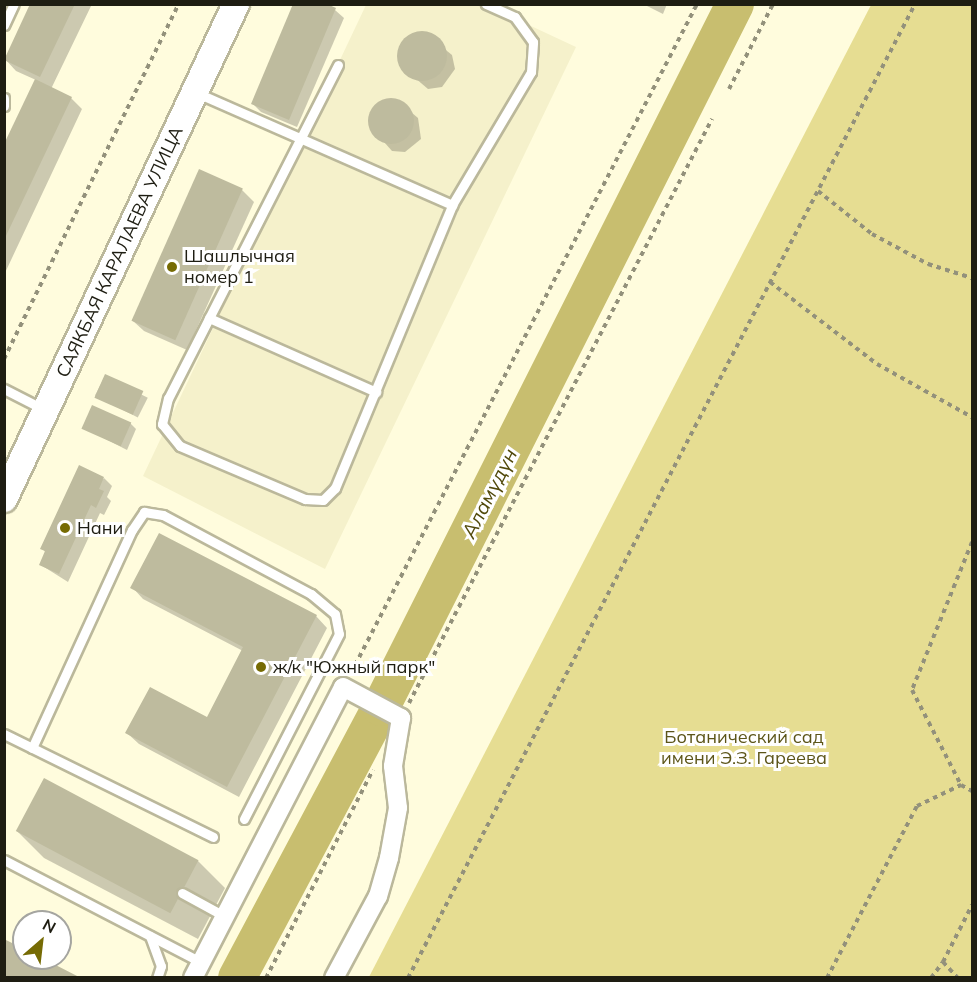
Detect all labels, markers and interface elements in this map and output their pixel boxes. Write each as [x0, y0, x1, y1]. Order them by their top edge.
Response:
street label: САЯКБАЯ КАРАЛАЕВА УЛИЦА [52, 123, 188, 381]
place label: Шашлычная номер 1 [184, 246, 295, 288]
marker: Шашлычная номер 1 [165, 260, 179, 274]
water label: Аламүдүн [456, 444, 522, 542]
place label: Нани [77, 517, 123, 539]
marker: Нани [58, 521, 72, 535]
place label: ж/к "Южный парк" [273, 656, 435, 678]
marker: ж/к "Южный парк" [254, 660, 268, 674]
park label: Ботанический сад имени Э.З. Гареева [661, 727, 827, 770]
north arrow [12, 910, 72, 970]
text: N [39, 914, 60, 938]

